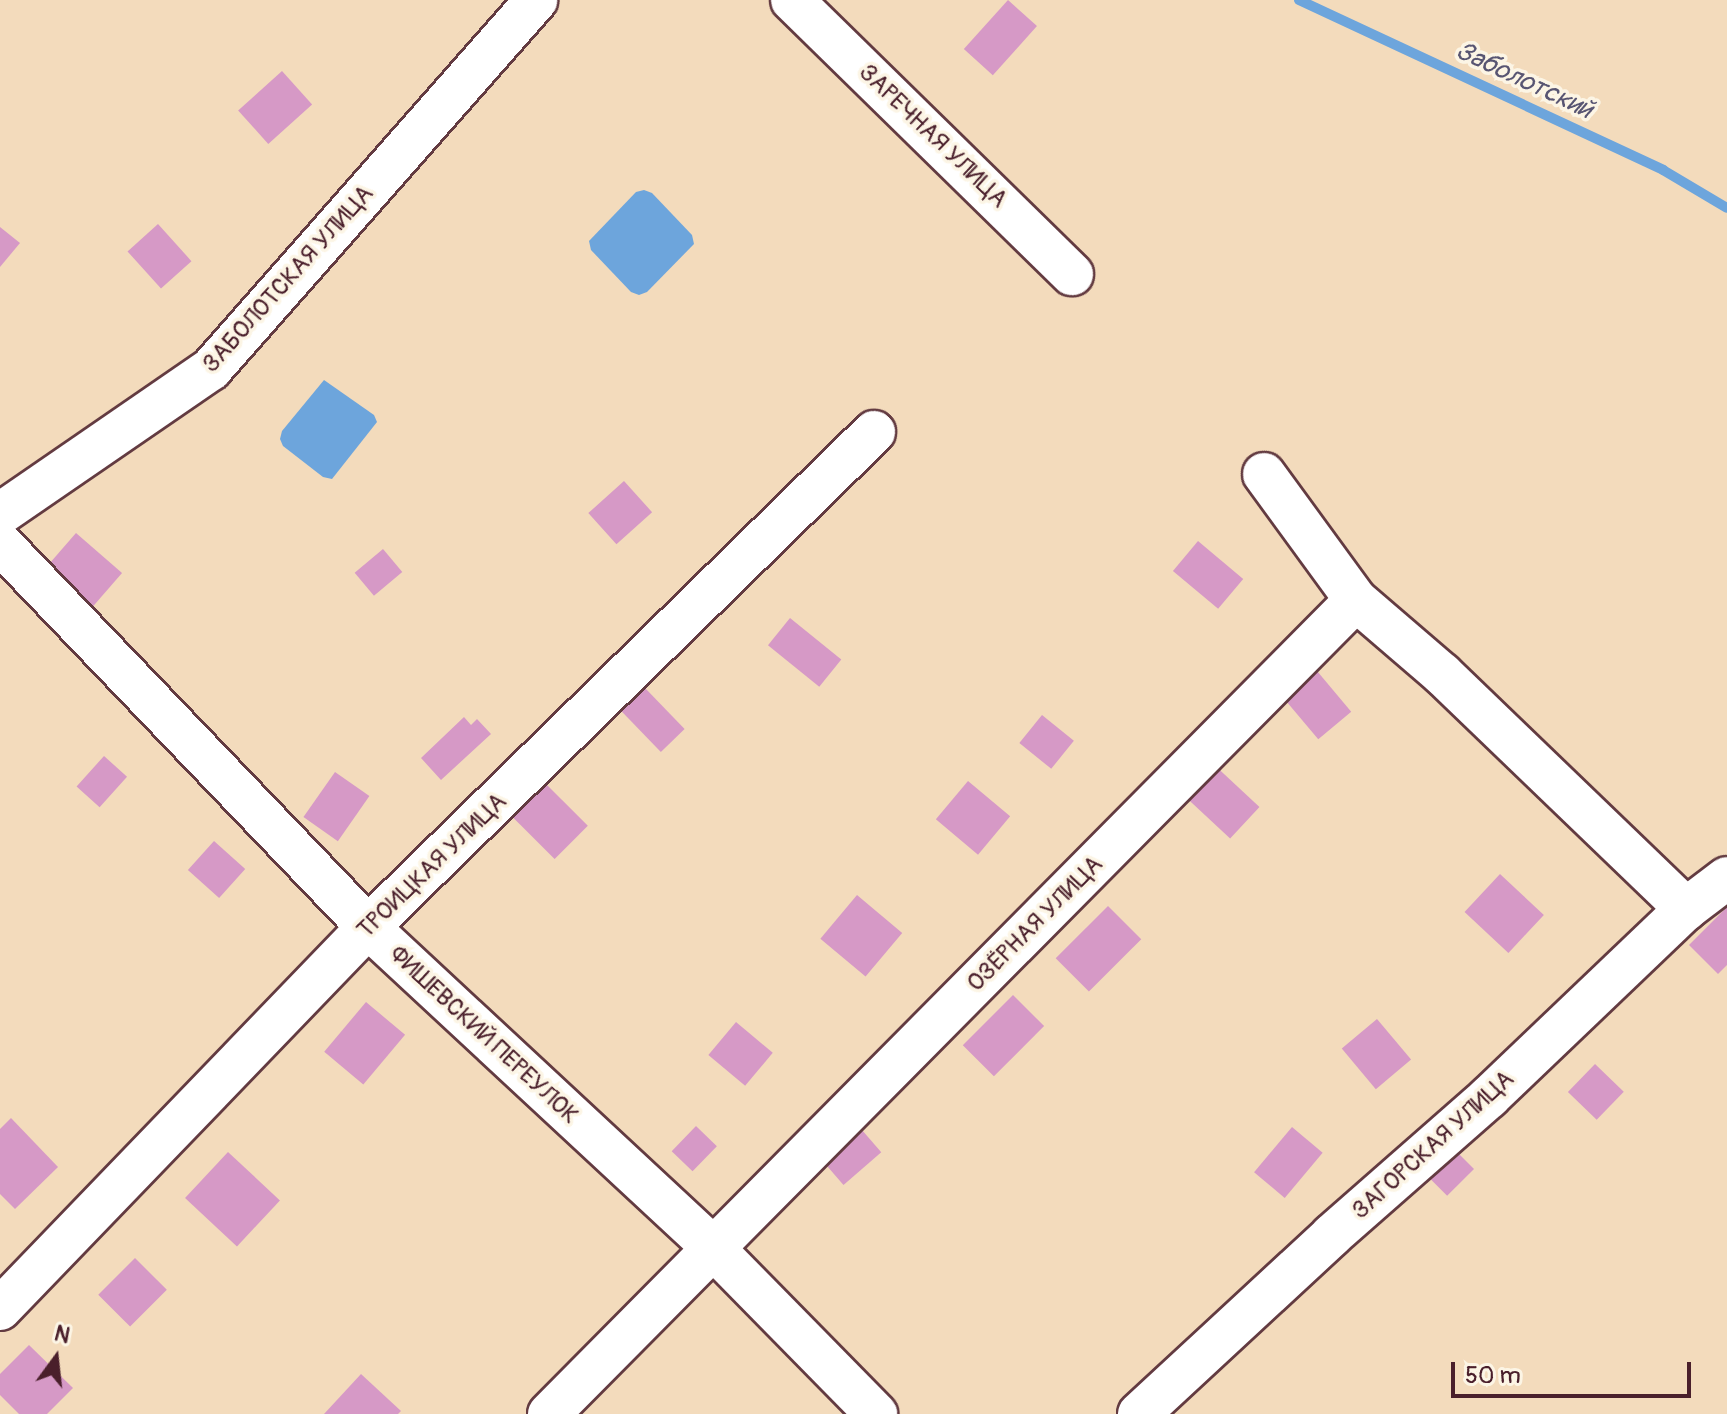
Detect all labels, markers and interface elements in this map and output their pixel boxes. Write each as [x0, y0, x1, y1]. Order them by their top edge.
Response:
water label: Заболотский [1451, 36, 1597, 126]
street label: ЗАРЕЧНАЯ УЛИЦА [853, 58, 1013, 214]
street label: ЗАБОЛОТСКАЯ УЛИЦА [196, 180, 380, 378]
street label: ТРОИЦКАЯ УЛИЦА [351, 787, 513, 945]
street label: ОЗЁРНАЯ УЛИЦА [961, 850, 1109, 998]
street label: ФИШЕВСКИЙ ПЕРЕУЛОК [384, 940, 584, 1130]
street label: ЗАГОРСКАЯ УЛИЦА [1346, 1065, 1520, 1225]
north arrow [16, 1318, 96, 1398]
text: N [51, 1319, 73, 1350]
scale bar [1455, 1346, 1695, 1396]
text: 50 m [1465, 1361, 1521, 1390]

